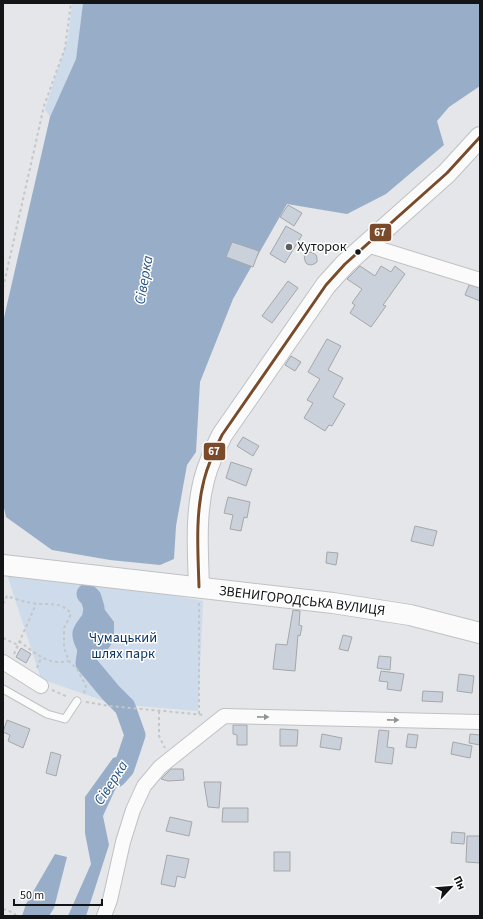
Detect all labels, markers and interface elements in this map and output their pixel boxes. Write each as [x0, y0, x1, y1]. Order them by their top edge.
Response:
line badge: 67 [369, 223, 392, 242]
text: 67 [374, 225, 386, 240]
place label: Хуторок [297, 237, 347, 257]
marker: Хуторок [284, 242, 294, 252]
unlabelled marker [353, 247, 363, 257]
water label: Сіверка [129, 254, 159, 306]
line badge: 67 [203, 442, 226, 461]
text: 67 [208, 444, 220, 459]
street label: ЗВЕНИГОРОДСЬКА ВУЛИЦЯ [218, 581, 386, 621]
park label: Чумацький шлях парк [89, 628, 157, 664]
one-way arrow [257, 714, 269, 721]
one-way arrow [387, 717, 399, 724]
water label: Сіверка [89, 757, 133, 809]
north arrow [431, 867, 471, 907]
text: Пн [450, 873, 469, 892]
scale bar [14, 881, 102, 907]
text: 50 m [20, 887, 44, 904]

